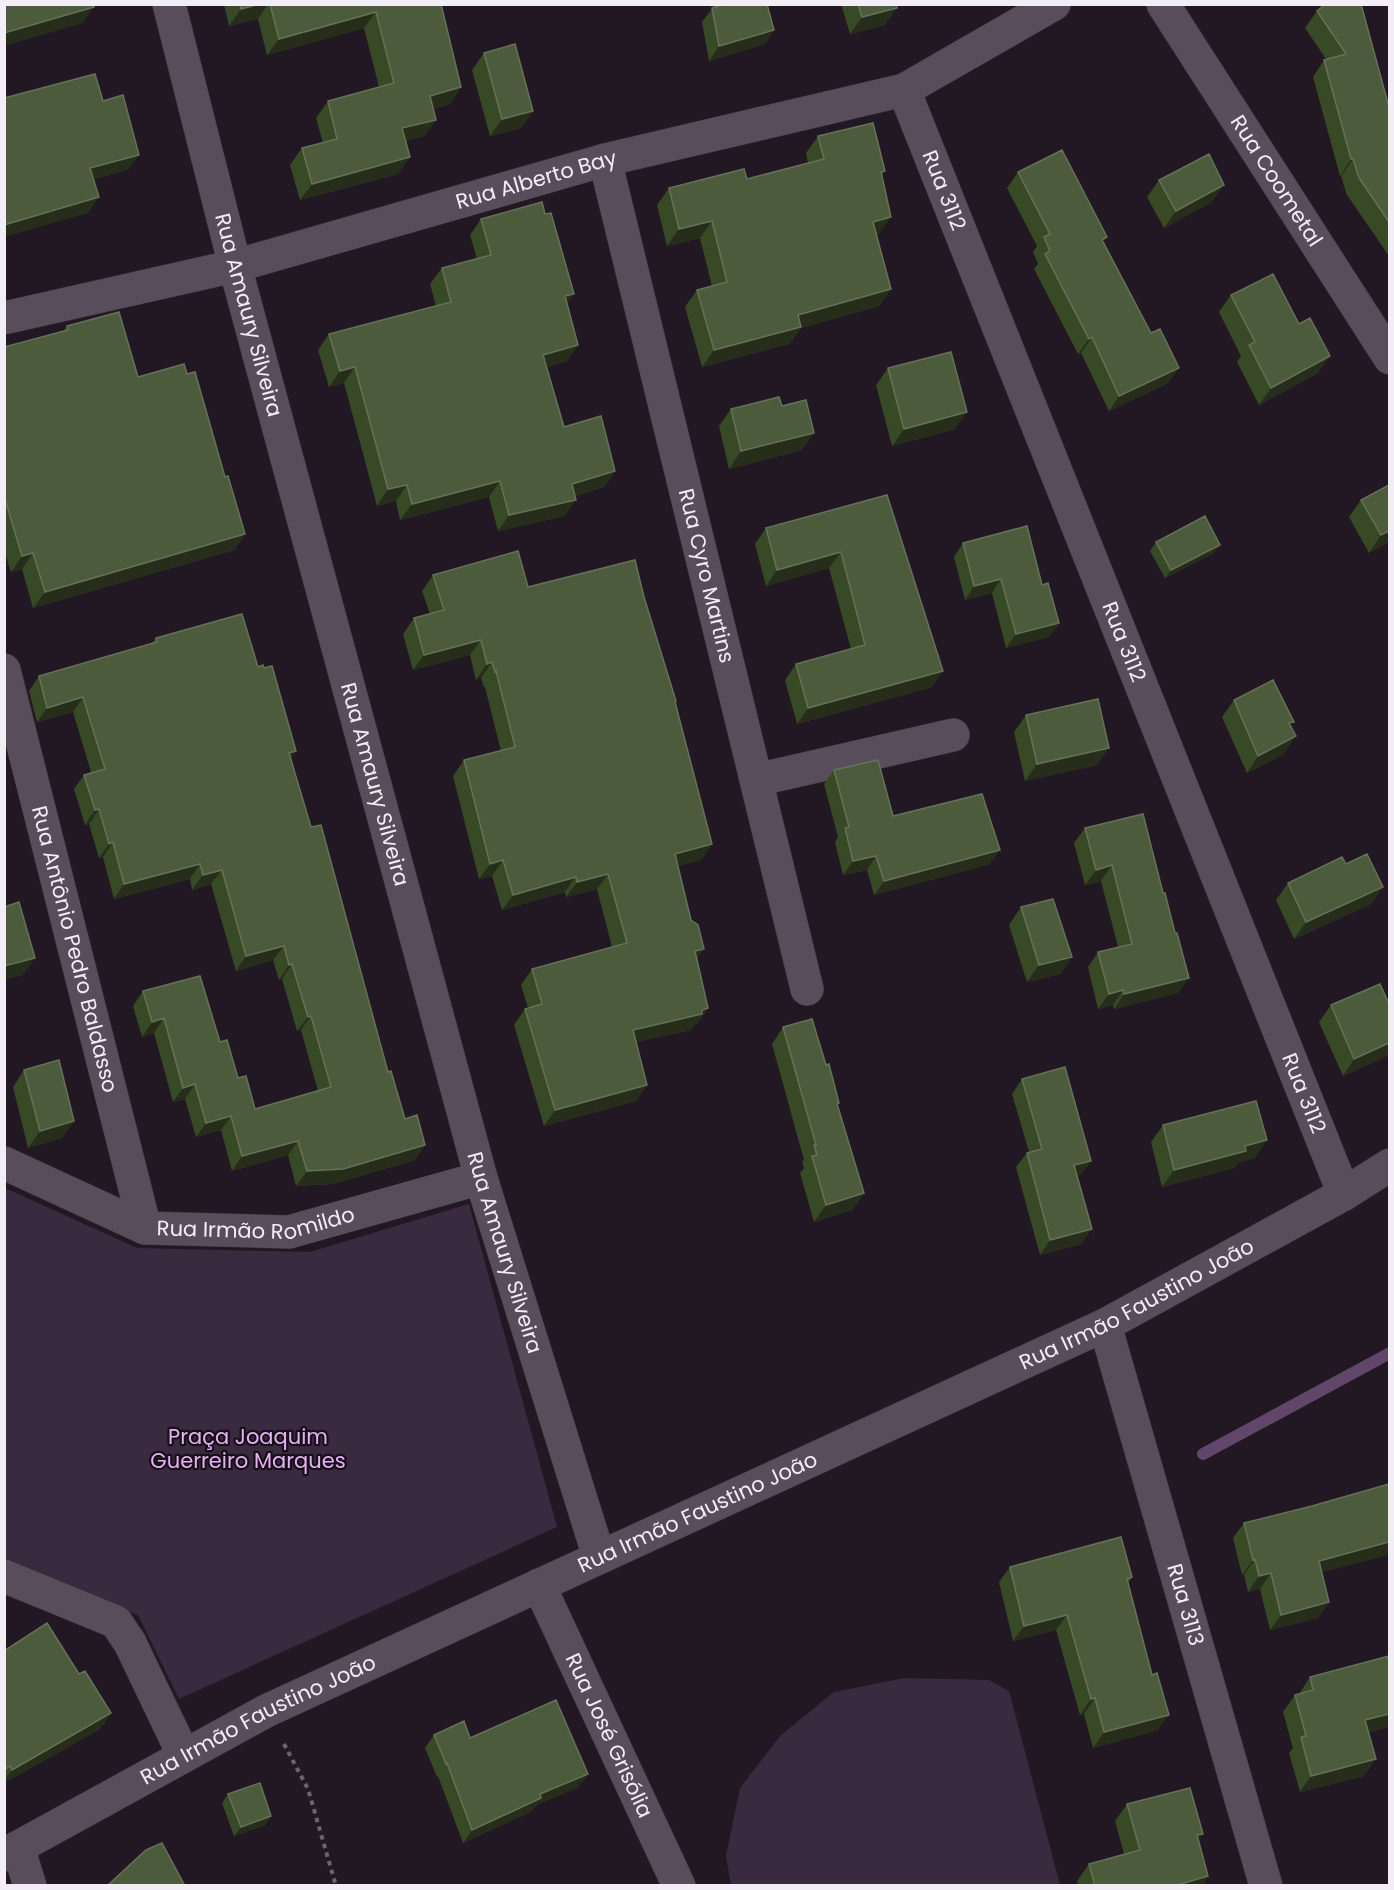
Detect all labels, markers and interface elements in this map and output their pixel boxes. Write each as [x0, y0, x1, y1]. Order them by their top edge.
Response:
street label: Rua Coometal [1224, 109, 1330, 252]
street label: Rua Alberto Bay [452, 143, 619, 216]
street label: Rua 3112 [915, 146, 973, 235]
street label: Rua Amaury Silveira [208, 210, 290, 420]
street label: Rua Cyro Martins [672, 486, 742, 666]
street label: Rua 3112 [1095, 597, 1153, 686]
street label: Rua Amaury Silveira [334, 679, 417, 889]
street label: Rua Antônio Pedro Baldasso [25, 803, 125, 1096]
street label: Rua 3112 [1275, 1049, 1333, 1137]
street label: Rua Amaury Silveira [461, 1148, 550, 1357]
street label: Rua Irmão Romildo [156, 1199, 358, 1247]
street label: Rua Irmão Faustino João [1014, 1231, 1259, 1377]
park label: Praça Joaquim Guerreiro Marques [150, 1422, 346, 1475]
street label: Rua Irmão Faustino João [573, 1444, 822, 1580]
street label: Rua 3113 [1160, 1560, 1211, 1649]
street label: Rua Irmão Faustino João [135, 1647, 380, 1791]
street label: Rua José Grisólia [559, 1648, 660, 1822]

